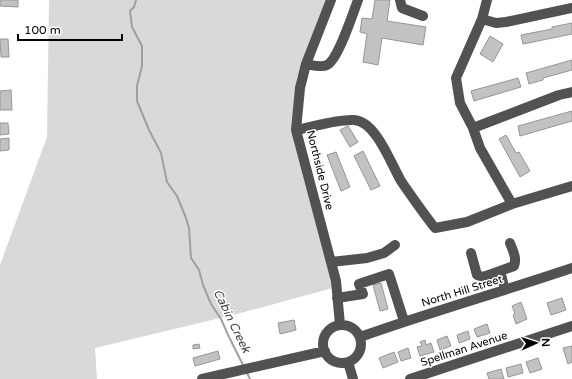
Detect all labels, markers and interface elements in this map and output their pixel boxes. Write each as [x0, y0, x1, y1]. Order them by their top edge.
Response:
scale bar [18, 16, 122, 42]
text: 100 m [24, 23, 61, 37]
street label: Northside Drive [304, 129, 336, 211]
street label: North Hill Street [420, 272, 504, 310]
water label: Cabin Creek [211, 287, 254, 356]
north arrow [516, 323, 556, 363]
street label: Spellman Avenue [419, 329, 509, 369]
text: N [539, 338, 552, 347]

